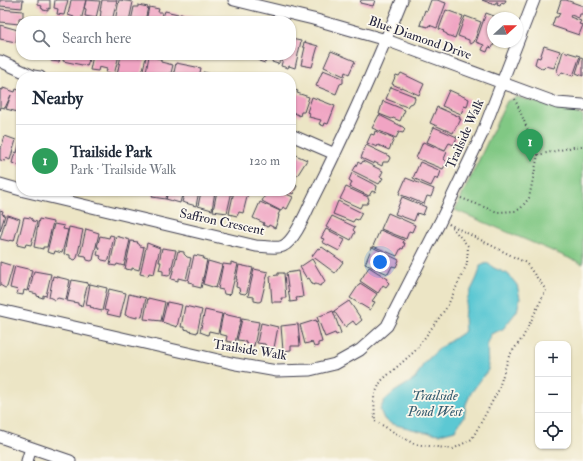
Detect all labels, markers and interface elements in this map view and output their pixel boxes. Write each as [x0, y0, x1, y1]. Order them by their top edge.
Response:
north arrow [487, 12, 523, 48]
street label: Blue Diamond Drive [366, 13, 474, 63]
search box [16, 16, 296, 60]
icon: search [30, 27, 52, 49]
text: Search here [62, 29, 131, 48]
text: Nearby [32, 88, 83, 109]
street label: Trailside Walk [443, 96, 488, 171]
pin: 1 [517, 129, 543, 162]
text: Trailside Park [70, 143, 152, 162]
text: 1 [43, 153, 47, 169]
text: 120 m [249, 153, 280, 169]
text: Park · Trailside Walk [70, 162, 176, 178]
street label: Saffron Crescent [178, 205, 266, 239]
your location [370, 252, 390, 272]
street label: Trailside Walk [212, 336, 289, 364]
map controls [535, 341, 571, 449]
button: + [535, 341, 571, 377]
button: − [535, 377, 571, 413]
water label: Trailside Pond West [407, 387, 463, 420]
button: locate [535, 413, 571, 449]

